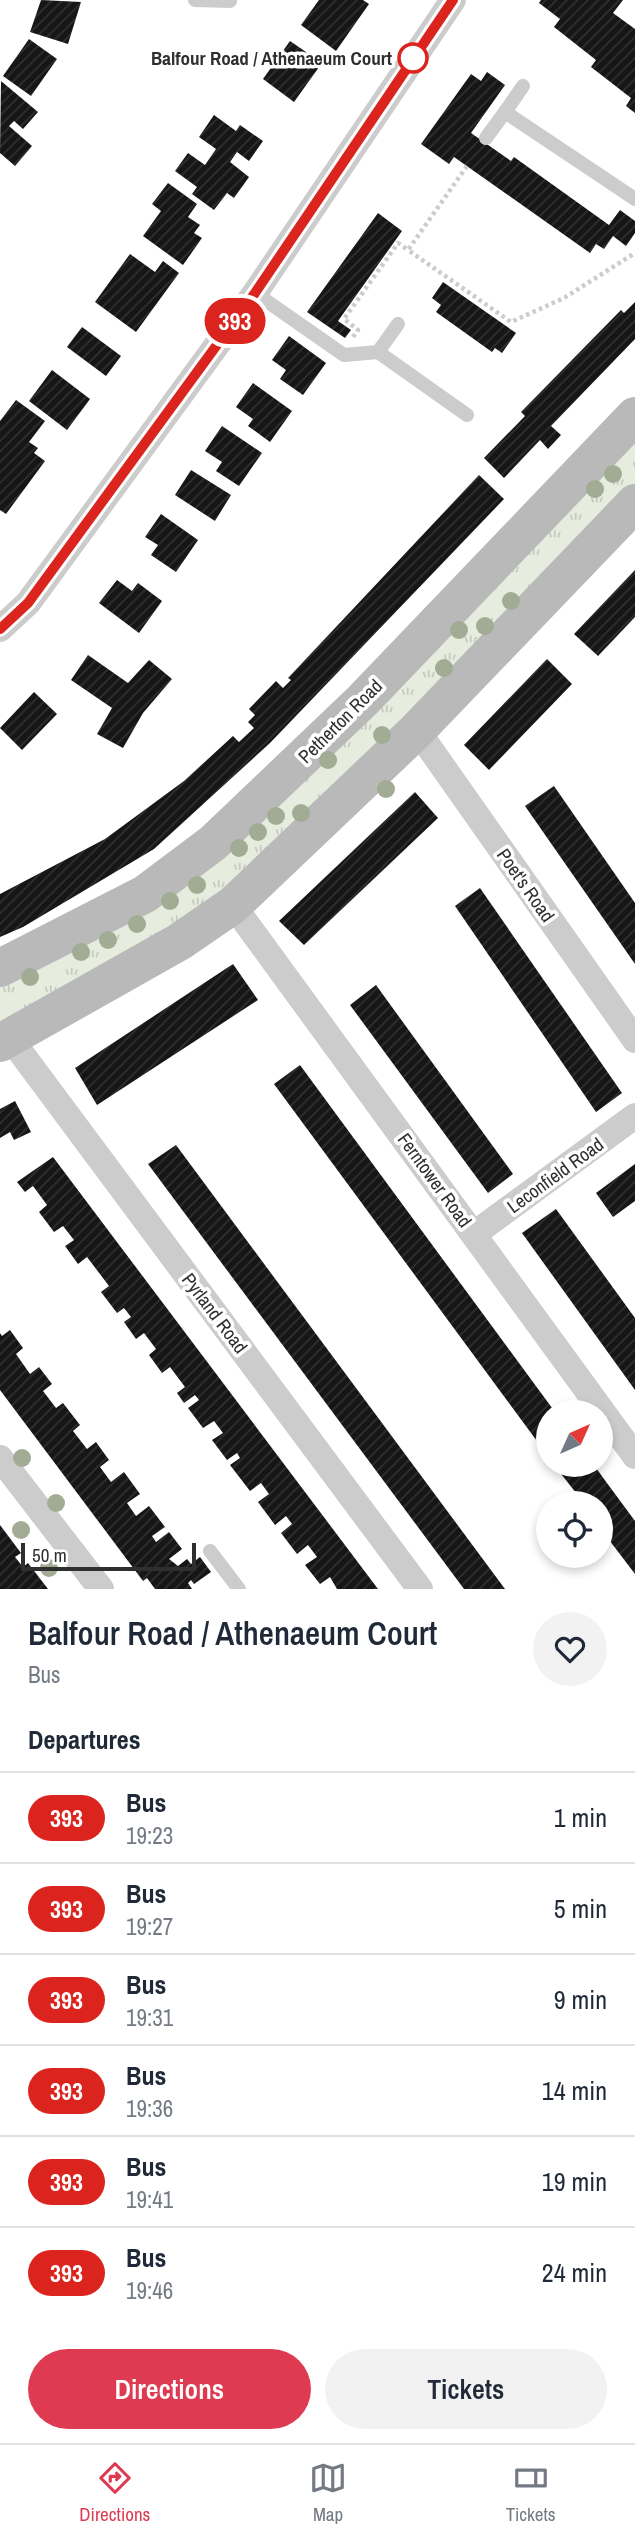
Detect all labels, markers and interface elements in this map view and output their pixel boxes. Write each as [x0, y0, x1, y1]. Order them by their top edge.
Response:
marker: Balfour Road / Athenaeum Court [398, 43, 428, 73]
place label: Balfour Road / Athenaeum Court [151, 45, 392, 71]
line badge: 393 [195, 298, 275, 344]
text: 393 [219, 305, 251, 337]
street label: Petherton Road [292, 673, 388, 769]
street label: Poet's Road [491, 843, 561, 927]
street label: Ferntower Road [392, 1127, 478, 1233]
street label: Leconfield Road [501, 1131, 609, 1219]
street label: Pyrland Road [176, 1267, 254, 1359]
north arrow [536, 1400, 612, 1477]
map controls [536, 1400, 613, 1568]
button: locate [536, 1491, 613, 1568]
scale bar [21, 1540, 196, 1572]
text: 50 m [32, 1542, 67, 1568]
text: Balfour Road / Athenaeum Court [28, 1611, 437, 1655]
button: heart [533, 1612, 607, 1686]
text: Bus [28, 1659, 61, 1690]
text: Departures [28, 1722, 141, 1757]
text: Bus [126, 1785, 166, 1820]
text: 1 min [554, 1800, 607, 1835]
text: 393 [50, 1802, 83, 1834]
text: 19:23 [126, 1820, 173, 1851]
text: Bus [126, 1876, 166, 1911]
text: 5 min [554, 1891, 607, 1926]
text: 393 [50, 1893, 83, 1925]
text: 19:27 [126, 1911, 173, 1942]
text: Bus [126, 1967, 166, 2002]
text: 9 min [554, 1982, 607, 2017]
text: 393 [50, 1984, 83, 2016]
text: 19:31 [126, 2002, 173, 2033]
text: Bus [126, 2058, 166, 2093]
text: 14 min [542, 2073, 607, 2108]
text: 393 [50, 2075, 83, 2107]
text: 19:36 [126, 2093, 173, 2124]
text: Bus [126, 2149, 166, 2184]
text: 19 min [542, 2164, 607, 2199]
text: 393 [50, 2166, 83, 2198]
text: 19:41 [126, 2184, 173, 2215]
text: Bus [126, 2240, 166, 2275]
text: 24 min [542, 2255, 607, 2290]
text: 393 [50, 2257, 83, 2289]
text: 19:46 [126, 2275, 173, 2306]
button: Directions [28, 2349, 311, 2429]
button: Tickets [325, 2349, 607, 2429]
tab: Directions [79, 2459, 150, 2527]
tab: Map [309, 2459, 347, 2527]
tab: Tickets [506, 2459, 556, 2527]

